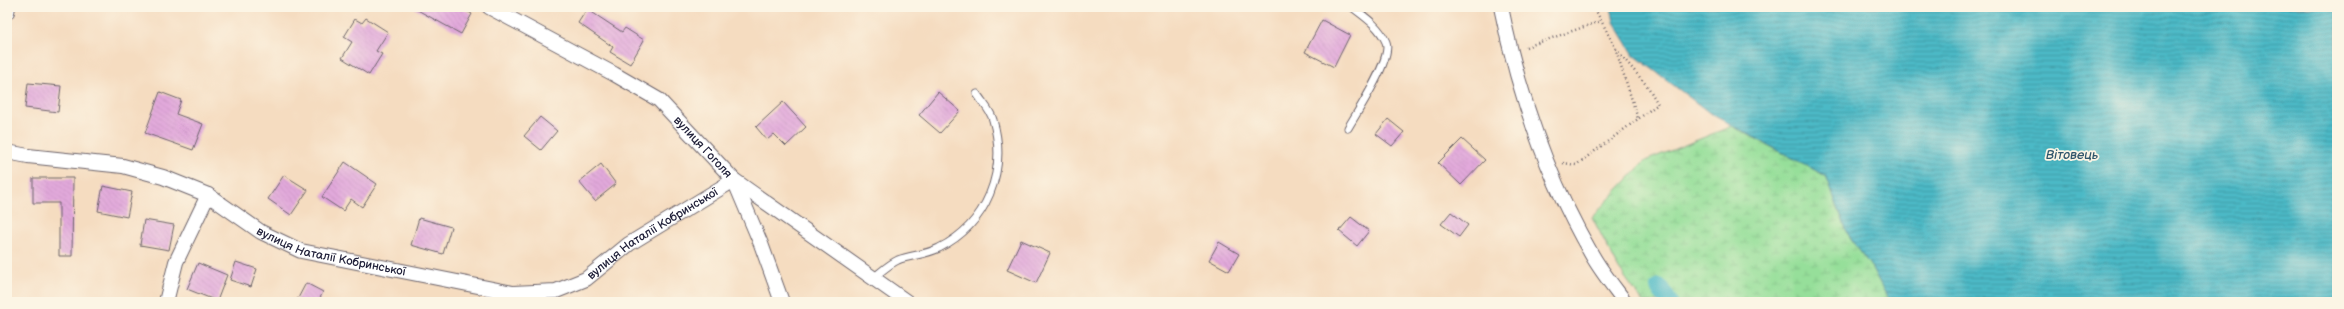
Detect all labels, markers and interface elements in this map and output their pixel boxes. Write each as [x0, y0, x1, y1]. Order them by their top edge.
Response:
street label: вулиця Гоголя [670, 113, 735, 181]
water label: Вітовець [2046, 147, 2099, 163]
street label: вулиця Наталії Кобринської [584, 184, 722, 283]
street label: вулиця Наталії Кобринської [253, 224, 408, 280]

